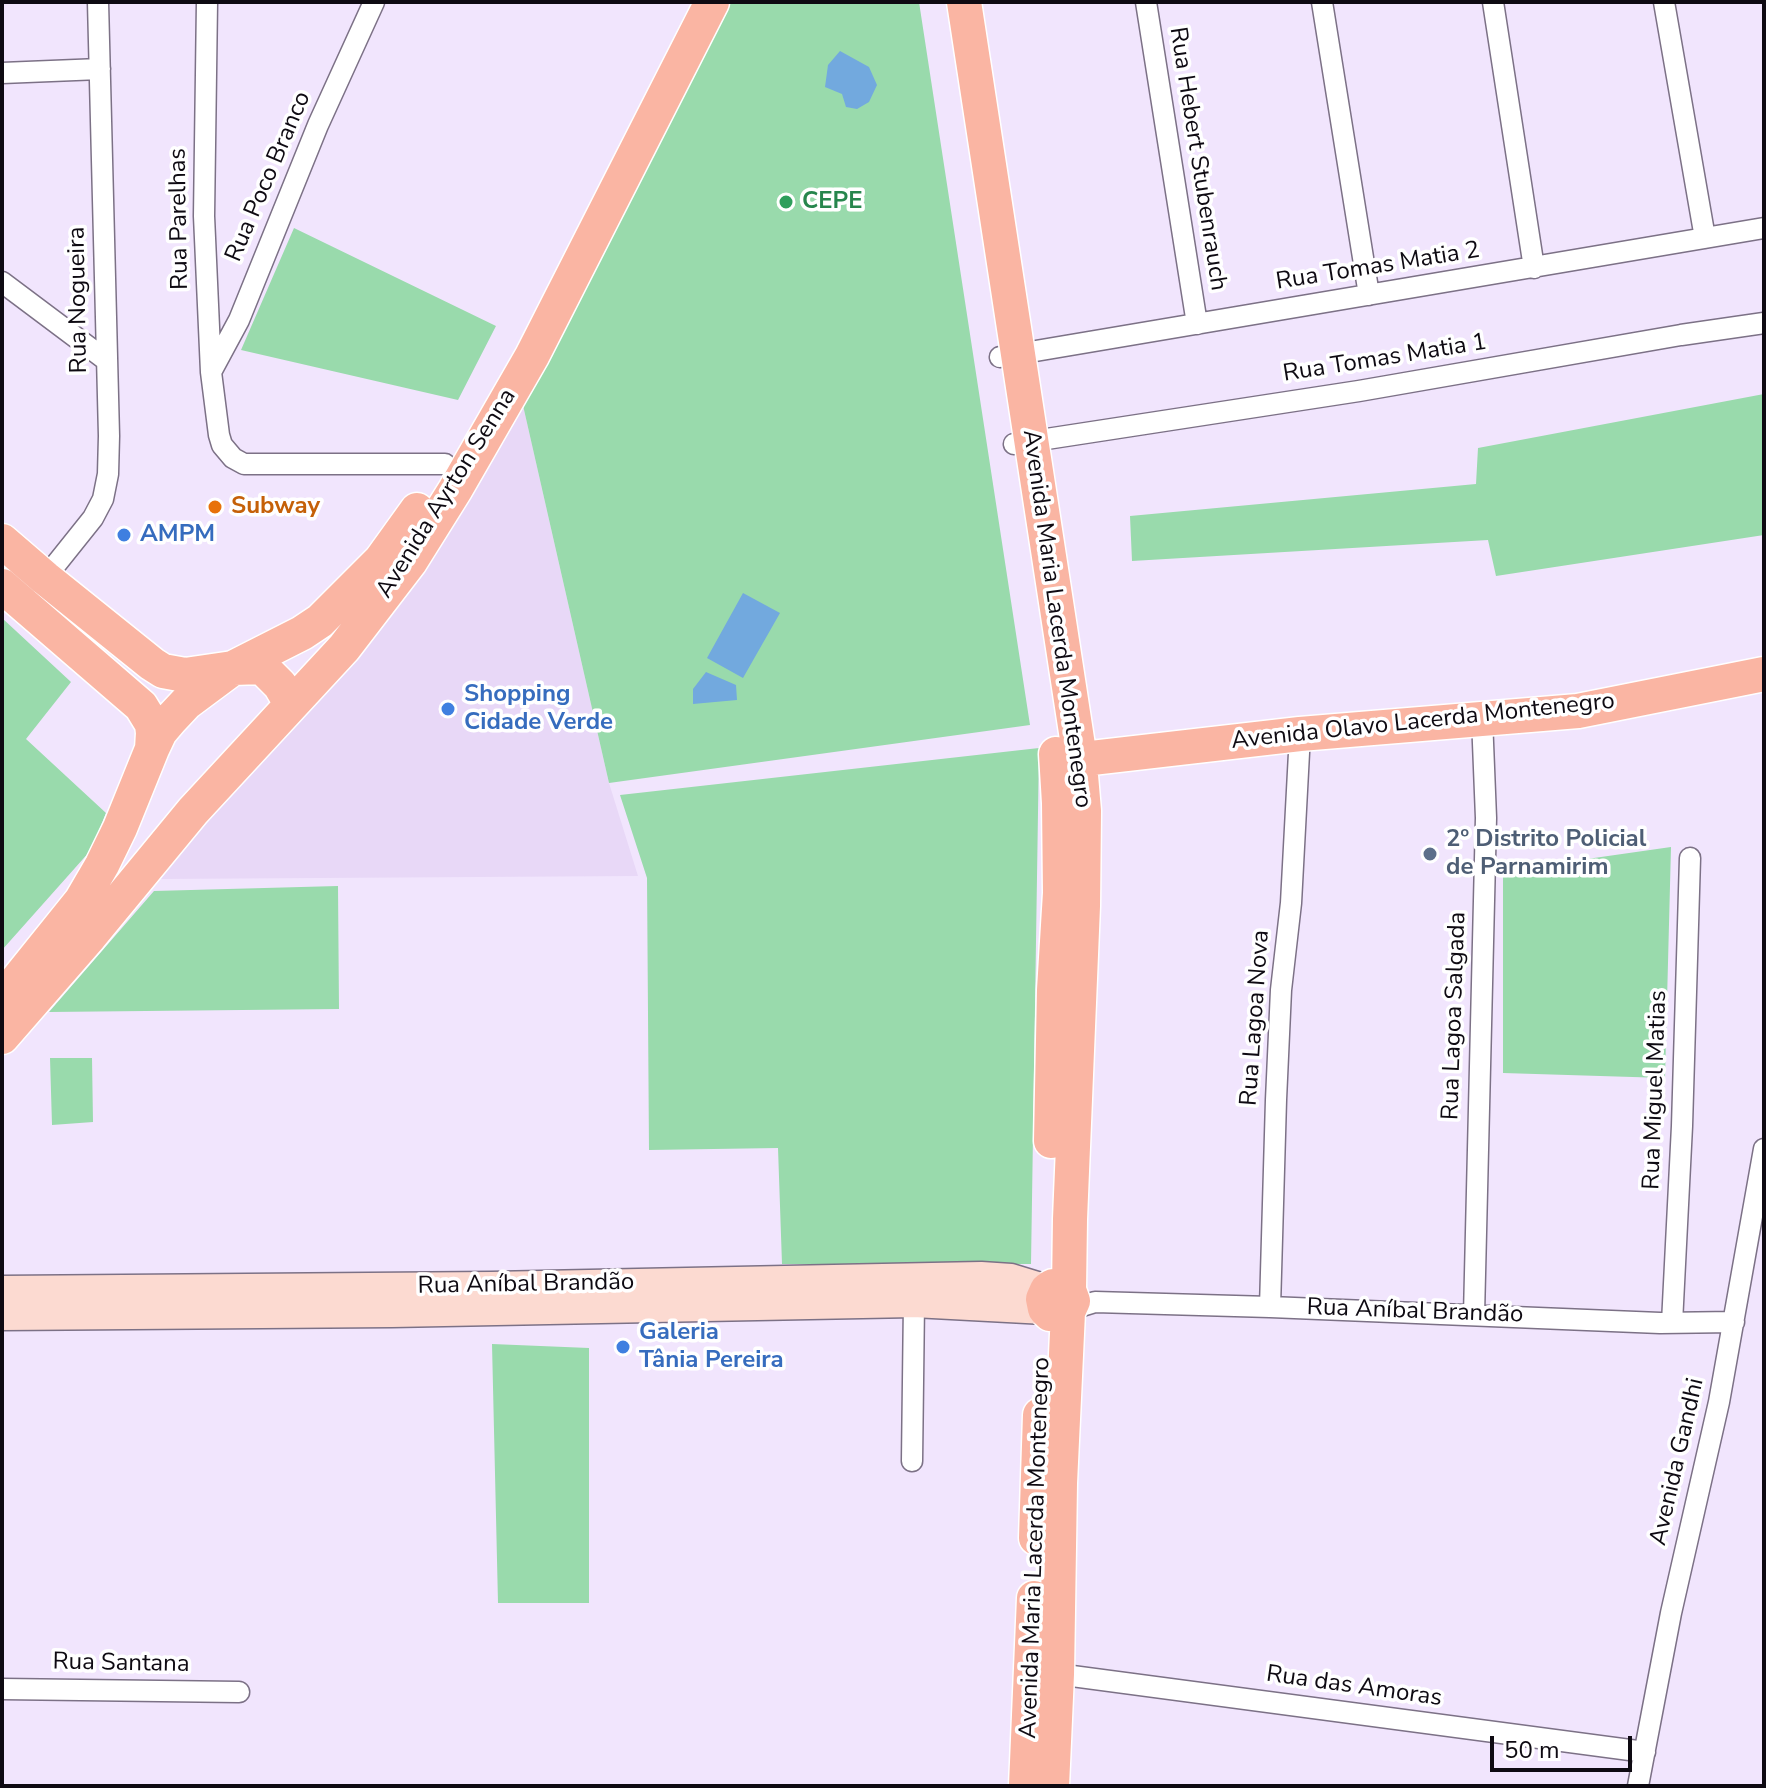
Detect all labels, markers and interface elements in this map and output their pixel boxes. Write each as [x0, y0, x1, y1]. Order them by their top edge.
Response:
street label: Rua Hebert Stubenrauch [1162, 25, 1232, 293]
street label: Rua Poco Branco [220, 88, 318, 266]
street label: Rua Parelhas [164, 148, 196, 290]
place label: CEPE [802, 188, 863, 216]
marker: CEPE [777, 193, 795, 211]
street label: Rua Nogueira [63, 226, 95, 374]
street label: Rua Tomas Matia 2 [1274, 237, 1482, 297]
street label: Rua Tomas Matia 1 [1281, 329, 1489, 389]
street label: Avenida Ayrton Senna [371, 384, 523, 604]
street label: Avenida Maria Lacerda Montenegro [1015, 428, 1097, 810]
place label: Subway [231, 493, 320, 521]
marker: Subway [206, 498, 224, 516]
place label: AMPM [140, 521, 215, 549]
marker: AMPM [115, 526, 133, 544]
place label: Shopping Cidade Verde [464, 681, 613, 737]
street label: Avenida Olavo Lacerda Montenegro [1230, 688, 1616, 756]
marker: Shopping Cidade Verde [439, 700, 457, 718]
place label: 2º Distrito Policial de Parnamirim [1446, 826, 1646, 882]
marker: 2º Distrito Policial de Parnamirim [1421, 845, 1439, 863]
street label: Rua Lagoa Salgada [1437, 911, 1473, 1121]
street label: Rua Lagoa Nova [1235, 929, 1277, 1107]
street label: Rua Miguel Matias [1638, 990, 1674, 1190]
street label: Rua Aníbal Brandão [418, 1269, 634, 1301]
street label: Rua Aníbal Brandão [1306, 1294, 1524, 1330]
place label: Galeria Tânia Pereira [639, 1319, 784, 1375]
marker: Galeria Tânia Pereira [614, 1338, 632, 1356]
street label: Avenida Maria Lacerda Montenegro [1015, 1357, 1057, 1739]
street label: Avenida Gandhi [1645, 1376, 1711, 1548]
street label: Rua Santana [52, 1648, 190, 1680]
street label: Rua das Amoras [1264, 1660, 1444, 1714]
scale bar [1494, 1720, 1636, 1770]
text: 50 m [1504, 1734, 1560, 1766]

